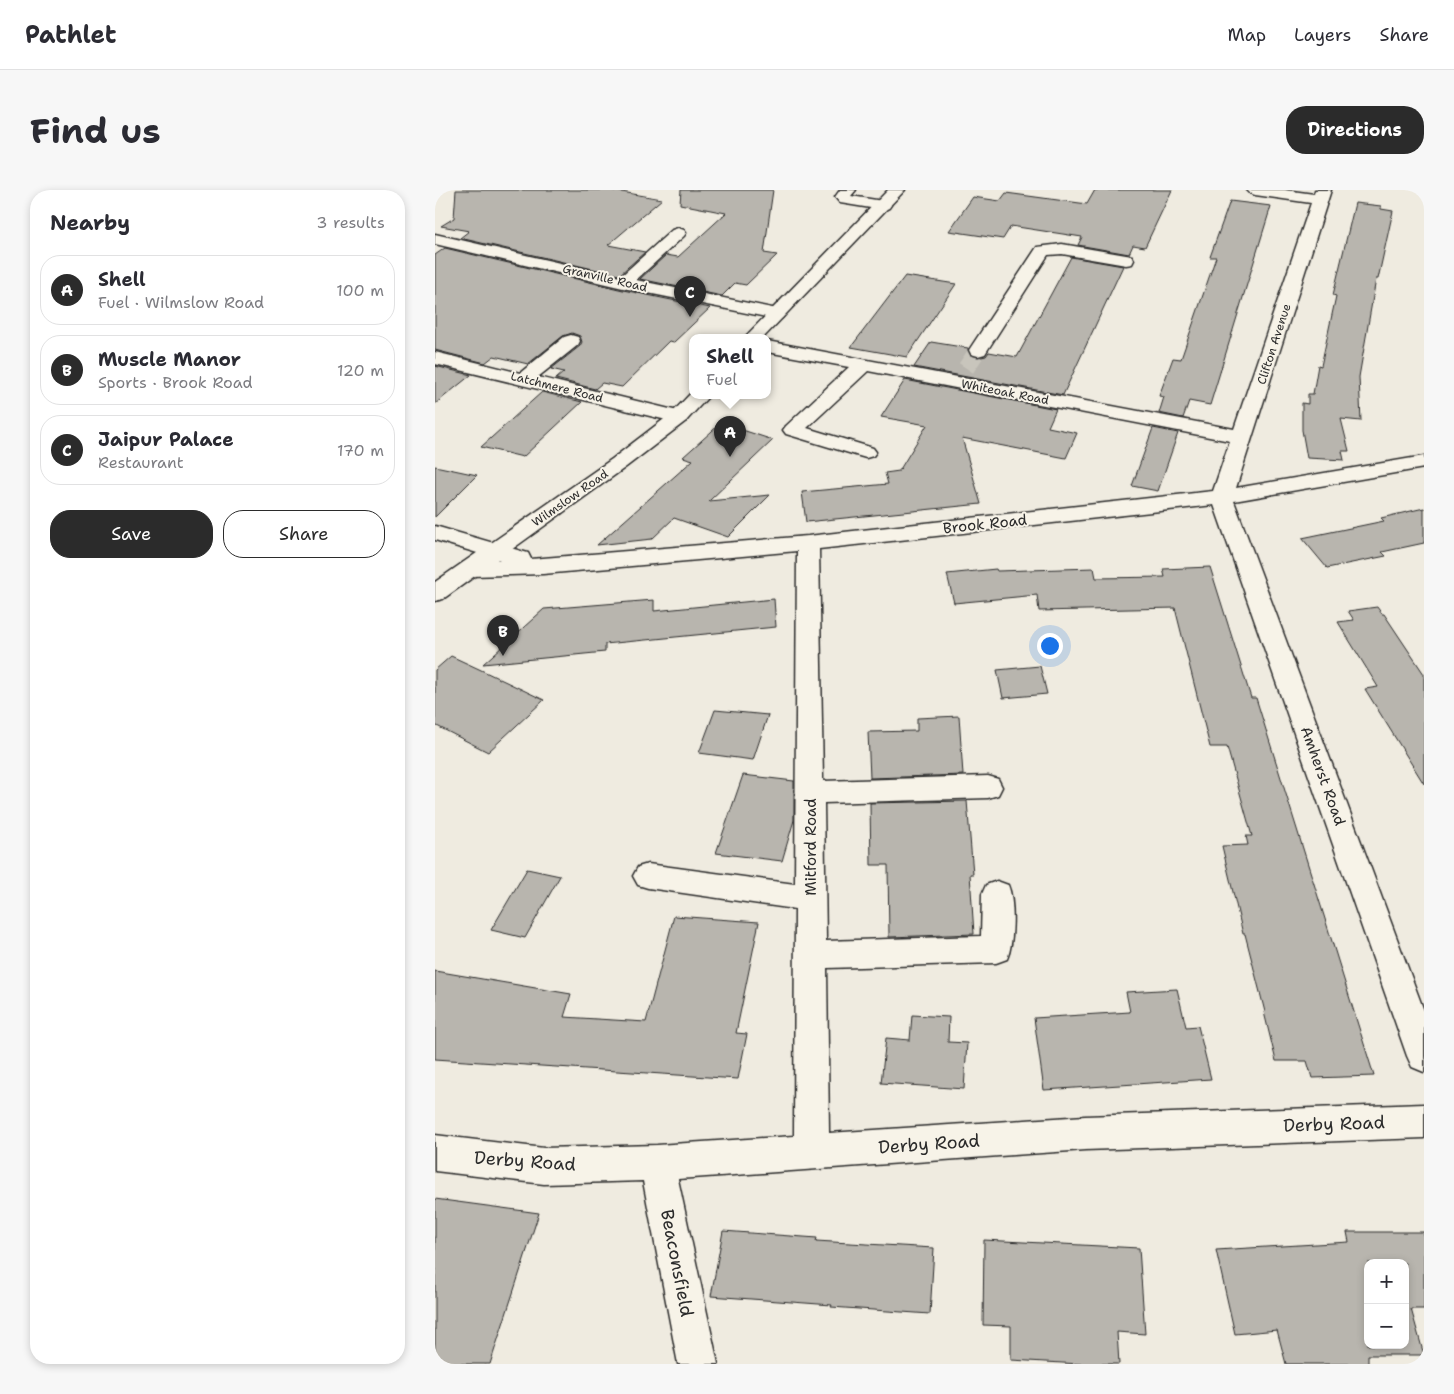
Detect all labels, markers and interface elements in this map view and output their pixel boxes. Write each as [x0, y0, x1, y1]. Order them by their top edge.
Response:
text: Pathlet [25, 19, 116, 51]
text: Map [1228, 23, 1266, 47]
text: Layers [1294, 23, 1351, 47]
text: Share [1379, 23, 1429, 47]
button: Directions [1286, 106, 1424, 154]
text: Find us [30, 107, 161, 154]
text: Nearby [50, 209, 130, 237]
text: 3 results [316, 212, 385, 233]
street label: Granville Road [561, 260, 649, 296]
text: Shell [98, 267, 146, 292]
pin: C [674, 276, 706, 317]
text: A [61, 280, 73, 301]
text: 100 m [336, 280, 384, 301]
text: Fuel · Wilmslow Road [98, 292, 264, 313]
street label: Clifton Avenue [1253, 301, 1295, 387]
popup [689, 334, 771, 399]
text: Shell [706, 344, 754, 369]
text: Muscle Manor [98, 347, 241, 372]
text: B [62, 360, 72, 381]
text: 120 m [337, 360, 384, 381]
street label: Latchmere Road [509, 368, 605, 406]
text: Fuel [706, 369, 737, 390]
text: Sports · Brook Road [98, 372, 253, 393]
street label: Whiteoak Road [960, 376, 1051, 408]
pin: A [714, 416, 746, 457]
text: Jaipur Palace [98, 427, 234, 452]
text: C [62, 440, 72, 461]
text: 170 m [337, 440, 384, 461]
text: Restaurant [98, 452, 184, 473]
street label: Wilmslow Road [529, 466, 612, 530]
button: Save [50, 510, 213, 558]
button: Share [223, 510, 385, 558]
street label: Brook Road [942, 510, 1029, 538]
pin: B [487, 615, 519, 656]
your location [1037, 633, 1063, 659]
street label: Amherst Road [1296, 724, 1350, 829]
street label: Mitford Road [801, 798, 821, 896]
street label: Derby Road [1283, 1110, 1385, 1138]
street label: Derby Road [877, 1128, 981, 1160]
street label: Derby Road [473, 1145, 577, 1177]
street label: Beaconsfield [655, 1207, 699, 1319]
map controls [1364, 1259, 1409, 1349]
button: + [1364, 1259, 1409, 1304]
button: − [1364, 1304, 1409, 1349]

